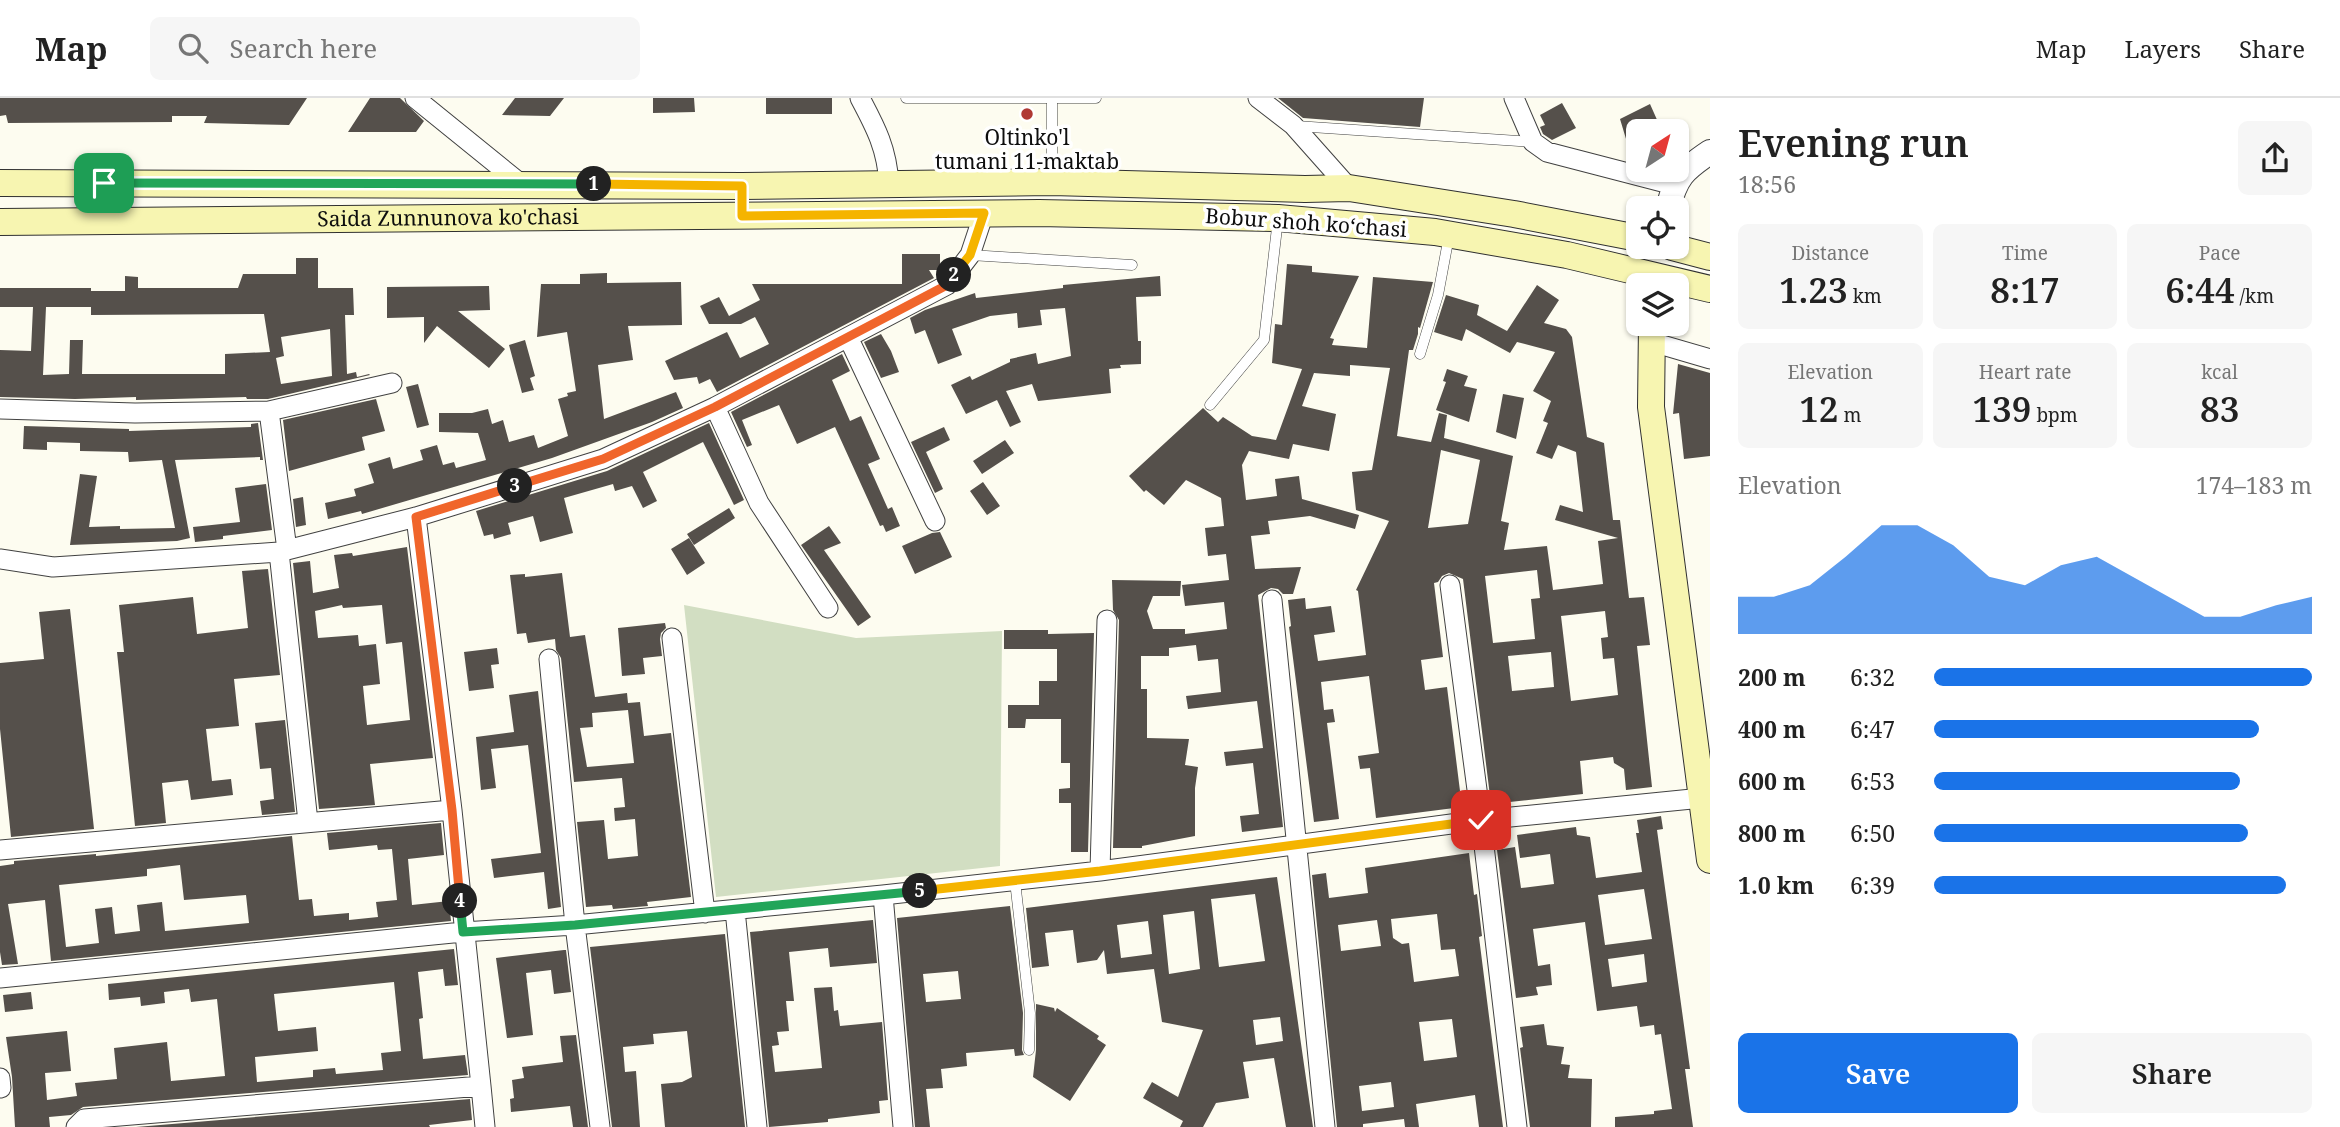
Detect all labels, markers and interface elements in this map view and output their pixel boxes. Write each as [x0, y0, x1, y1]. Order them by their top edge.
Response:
search box [150, 17, 640, 80]
text: Map [35, 26, 108, 71]
icon: search [174, 29, 212, 67]
text: Search here [230, 30, 377, 66]
text: Map [2036, 32, 2087, 65]
text: Layers [2125, 32, 2201, 65]
text: Share [2239, 32, 2305, 65]
marker: Oltinko'l tumani 11-maktab [1019, 106, 1035, 122]
text: Evening run [1738, 116, 1969, 168]
north arrow [1626, 119, 1689, 182]
map controls [1626, 119, 1689, 336]
button: share [2238, 121, 2312, 195]
place label: Oltinko'l tumani 11-maktab [935, 123, 1119, 175]
pin [74, 153, 134, 213]
icon: arrive [85, 164, 123, 202]
pin: 1 [576, 166, 612, 202]
text: 18:56 [1738, 168, 1796, 200]
text: 1 [588, 170, 599, 196]
button: locate [1626, 196, 1689, 259]
street label: Bobur shoh koʻchasi [1204, 201, 1408, 243]
street label: Saida Zunnunova ko'chasi [317, 202, 579, 232]
text: Distance [1792, 240, 1869, 266]
text: Time [2002, 240, 2048, 266]
text: Pace [2199, 240, 2241, 266]
pin: 2 [936, 258, 972, 292]
text: 2 [948, 261, 959, 287]
text: 1.23 [1779, 266, 1848, 313]
text: 8:17 [1990, 266, 2060, 313]
text: 6:44 [2165, 266, 2235, 313]
button: layers [1626, 273, 1689, 336]
text: km [1848, 283, 1882, 309]
text: /km [2235, 283, 2274, 309]
text: Elevation [1788, 359, 1873, 385]
text: Heart rate [1979, 359, 2071, 385]
text: kcal [2201, 359, 2238, 385]
text: 12 [1799, 385, 1839, 432]
text: 139 [1972, 385, 2031, 432]
text: 83 [2200, 385, 2239, 432]
text: m [1839, 402, 1861, 428]
text: bpm [2031, 402, 2078, 428]
pin: 3 [498, 468, 532, 504]
text: Elevation [1738, 469, 1842, 501]
text: 174–183 m [2196, 469, 2312, 501]
text: 3 [509, 472, 520, 498]
text: 200 m [1738, 661, 1806, 693]
text: 6:32 [1850, 661, 1895, 693]
text: 400 m [1738, 713, 1806, 745]
text: 6:47 [1850, 713, 1895, 745]
text: 600 m [1738, 765, 1806, 797]
text: 6:53 [1850, 765, 1895, 797]
pin [1451, 790, 1511, 850]
icon: check [1462, 801, 1500, 839]
text: 800 m [1738, 817, 1806, 849]
text: 6:50 [1850, 817, 1895, 849]
text: 1.0 km [1738, 869, 1814, 901]
text: 6:39 [1850, 869, 1895, 901]
pin: 5 [902, 874, 937, 908]
text: 5 [914, 877, 925, 903]
pin: 4 [442, 884, 477, 918]
text: 4 [454, 887, 465, 913]
button: Save [1738, 1033, 2018, 1113]
button: Share [2032, 1033, 2312, 1113]

